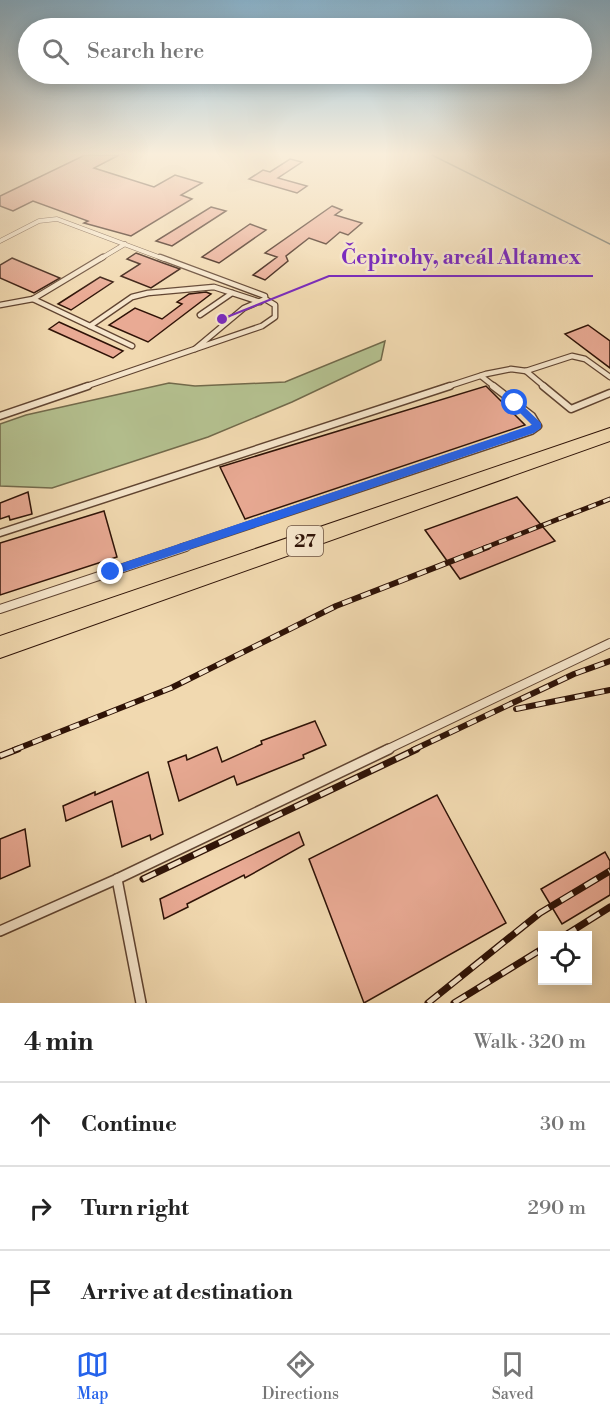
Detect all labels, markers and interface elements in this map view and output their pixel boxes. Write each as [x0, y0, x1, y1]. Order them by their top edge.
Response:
search box [18, 18, 592, 84]
icon: search [39, 35, 72, 68]
text: Search here [87, 38, 204, 65]
callout: Čepirohy, areál Altamex [329, 237, 593, 276]
text: Čepirohy, areál Altamex [341, 242, 582, 271]
route start [501, 389, 527, 415]
road number: 27 [287, 526, 323, 556]
route end [97, 558, 123, 584]
map controls [538, 931, 592, 985]
button: locate [538, 931, 592, 985]
text: 4 min [24, 1026, 94, 1058]
text: Walk · 320 m [474, 1030, 586, 1055]
icon: ahead [24, 1108, 57, 1141]
text: Continue [81, 1111, 177, 1138]
text: 30 m [540, 1112, 586, 1137]
icon: right [24, 1192, 57, 1225]
text: Turn right [81, 1195, 189, 1222]
text: 290 m [528, 1196, 586, 1221]
icon: arrive [24, 1276, 57, 1309]
text: Arrive at destination [81, 1279, 293, 1306]
tab: Map [76, 1348, 109, 1404]
tab: Directions [262, 1348, 339, 1404]
tab: Saved [492, 1348, 534, 1404]

